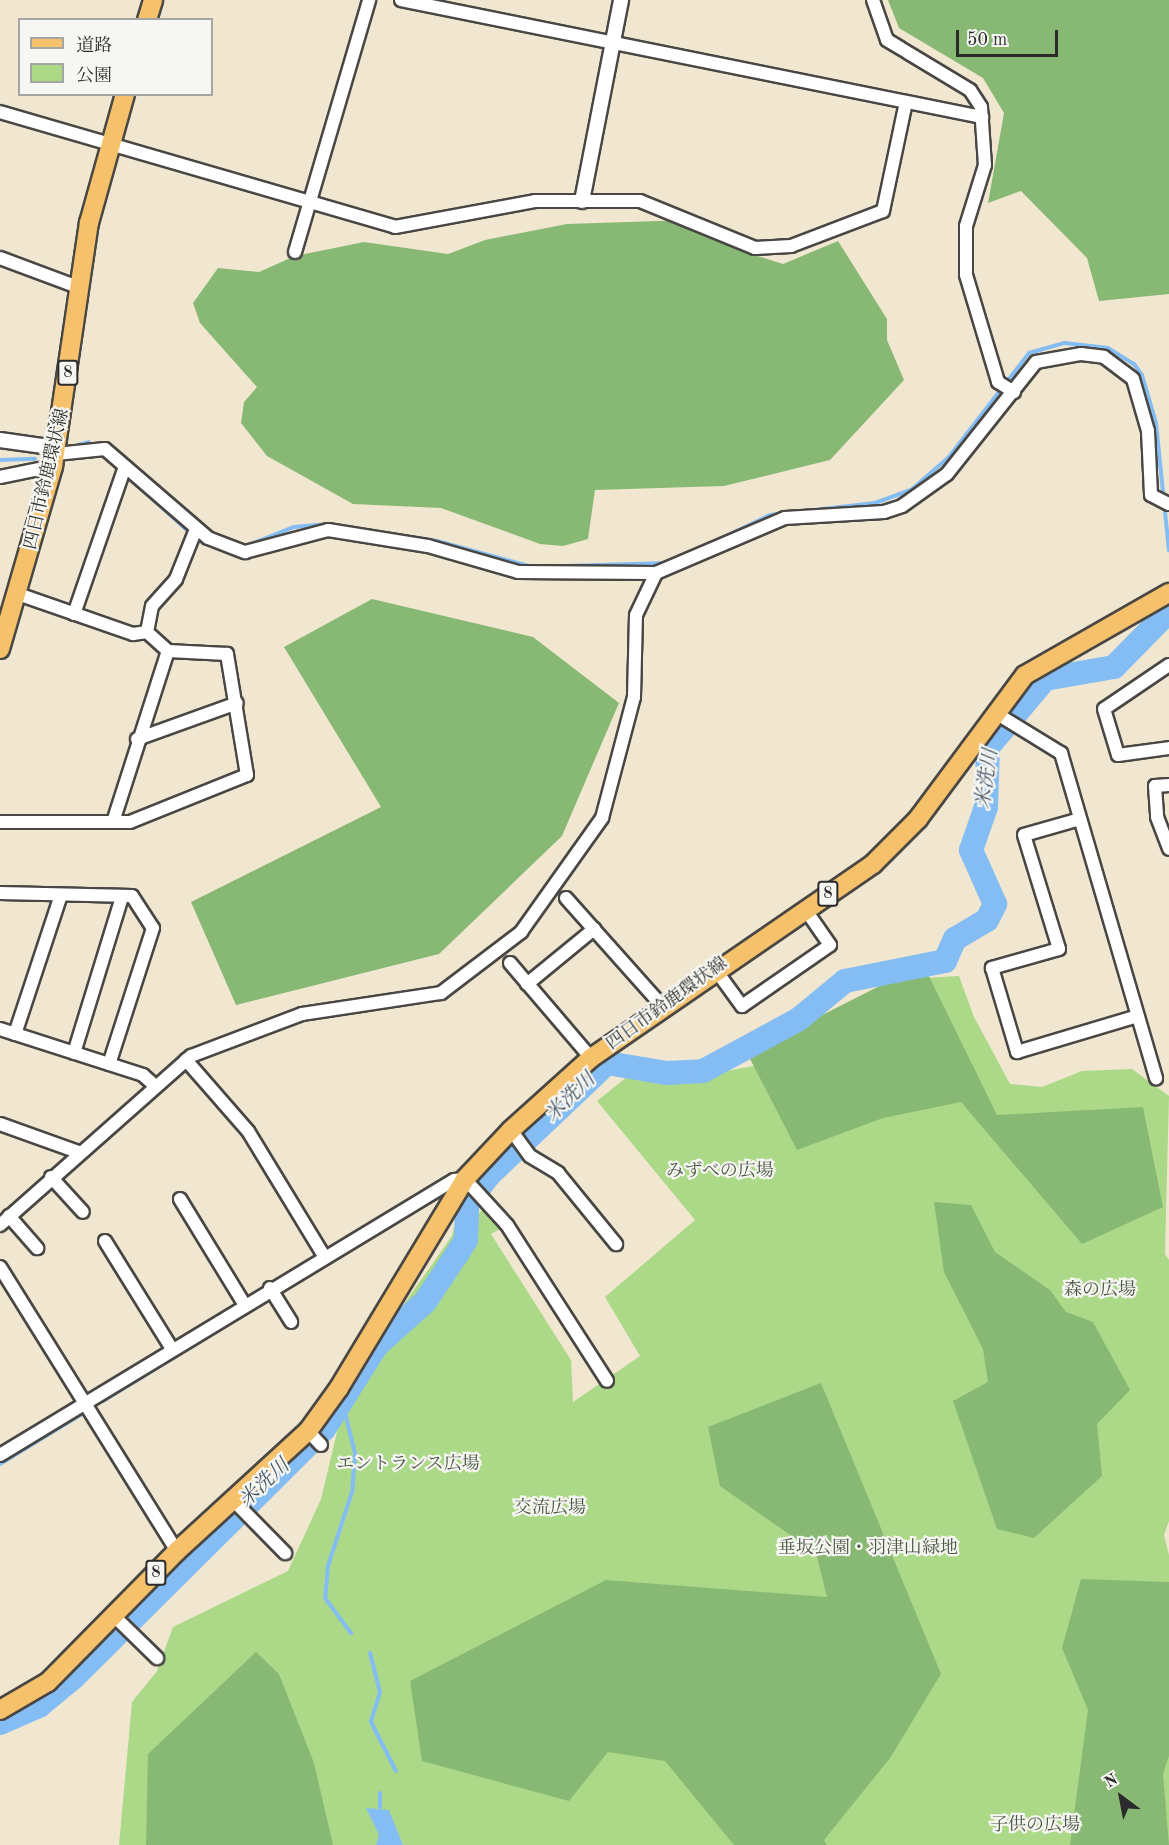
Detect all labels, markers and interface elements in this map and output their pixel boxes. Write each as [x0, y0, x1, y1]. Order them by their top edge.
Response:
legend [18, 18, 213, 96]
scale bar [959, 18, 1061, 56]
text: 50 m [967, 31, 1007, 49]
text: 道路 [76, 37, 112, 55]
text: 公園 [76, 67, 112, 85]
road number: 8 [56, 360, 80, 386]
street label: 四日市鈴鹿環状線 [20, 406, 74, 552]
water label: 米洗川 [972, 748, 1004, 810]
road number: 8 [816, 881, 840, 907]
street label: 四日市鈴鹿環状線 [602, 953, 732, 1055]
water label: 米洗川 [541, 1069, 601, 1127]
park label: みずべの広場 [666, 1160, 774, 1182]
park label: 森の広場 [1064, 1279, 1136, 1301]
park label: エントランス広場 [336, 1453, 480, 1475]
water label: 米洗川 [235, 1455, 295, 1513]
park label: 交流広場 [514, 1497, 586, 1519]
park label: 垂坂公園・羽津山緑地 [778, 1537, 958, 1559]
road number: 8 [144, 1560, 168, 1586]
north arrow [1091, 1767, 1151, 1827]
text: N [1102, 1772, 1121, 1792]
park label: 子供の広場 [990, 1814, 1080, 1836]

